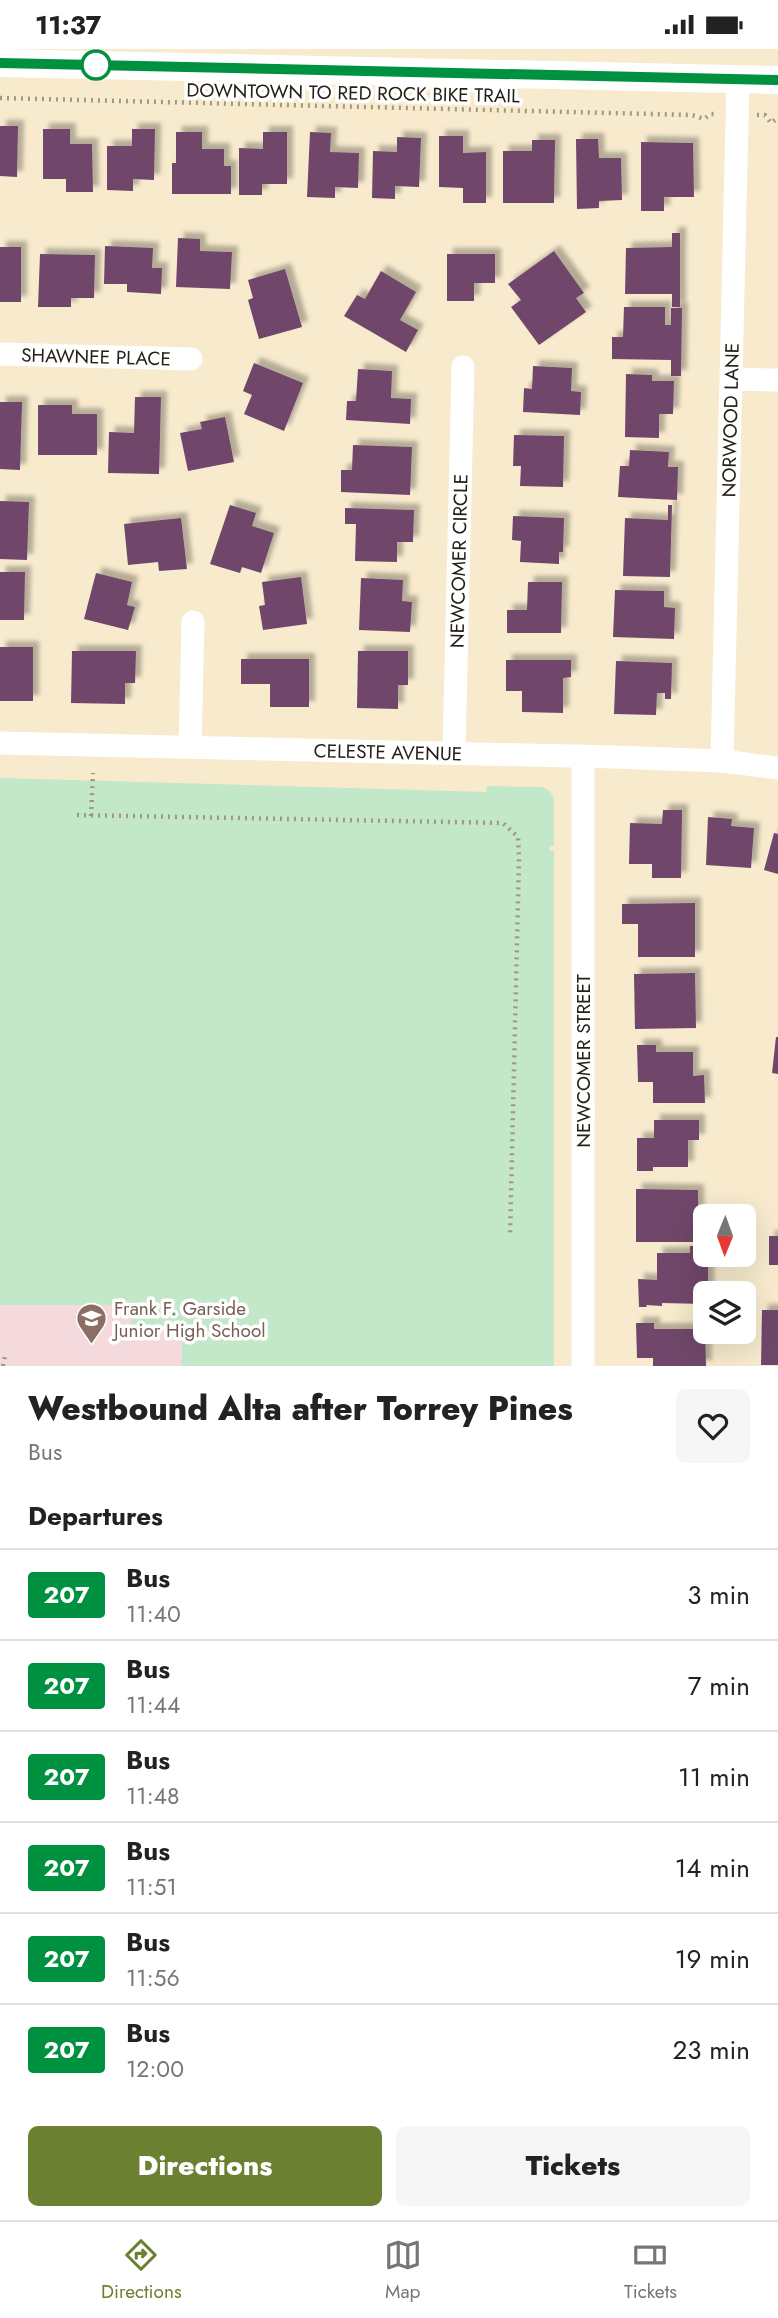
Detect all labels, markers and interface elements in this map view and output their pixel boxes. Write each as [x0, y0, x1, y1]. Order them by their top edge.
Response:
text: 11:37 [35, 6, 101, 44]
unlabelled marker [81, 50, 111, 80]
street label: DOWNTOWN TO RED ROCK BIKE TRAIL [186, 77, 520, 109]
street label: SHAWNEE PLACE [21, 341, 171, 372]
street label: NORWOOD LANE [715, 343, 745, 498]
street label: NEWCOMER CIRCLE [443, 474, 474, 648]
street label: CELESTE AVENUE [313, 737, 463, 767]
street label: NEWCOMER STREET [570, 974, 597, 1148]
north arrow [693, 1204, 756, 1267]
map controls [693, 1204, 756, 1344]
button: layers [693, 1281, 756, 1344]
place label: Frank F. Garside Junior High School [111, 1295, 266, 1344]
school or university icon: Frank F. Garside Junior High School [74, 1302, 108, 1346]
text: Westbound Alta after Torrey Pines [28, 1385, 573, 1432]
button: heart [676, 1389, 750, 1463]
text: Bus [28, 1435, 62, 1469]
text: Departures [28, 1497, 163, 1535]
text: Bus [126, 1559, 170, 1597]
text: 3 min [687, 1576, 750, 1614]
text: 207 [43, 1577, 90, 1612]
text: 11:40 [126, 1597, 181, 1631]
text: Bus [126, 1650, 170, 1688]
text: 7 min [688, 1667, 750, 1705]
text: 207 [43, 1668, 90, 1703]
text: 11:44 [126, 1688, 180, 1722]
text: Bus [126, 1741, 170, 1779]
text: 11 min [678, 1758, 750, 1796]
text: 207 [43, 1759, 90, 1794]
text: 11:48 [126, 1779, 180, 1813]
text: Bus [126, 1832, 170, 1870]
text: 14 min [675, 1849, 750, 1887]
text: 207 [43, 1850, 90, 1885]
text: 11:51 [126, 1870, 177, 1904]
text: Bus [126, 1923, 170, 1961]
text: 19 min [675, 1940, 750, 1978]
text: 207 [43, 1941, 90, 1976]
text: 11:56 [126, 1961, 180, 1995]
text: Bus [126, 2014, 170, 2052]
text: 23 min [673, 2031, 750, 2069]
text: 207 [43, 2032, 90, 2067]
text: 12:00 [126, 2052, 184, 2086]
button: Directions [28, 2126, 382, 2206]
button: Tickets [396, 2126, 750, 2206]
tab: Directions [101, 2236, 182, 2305]
tab: Map [384, 2236, 422, 2305]
tab: Tickets [624, 2236, 677, 2305]

